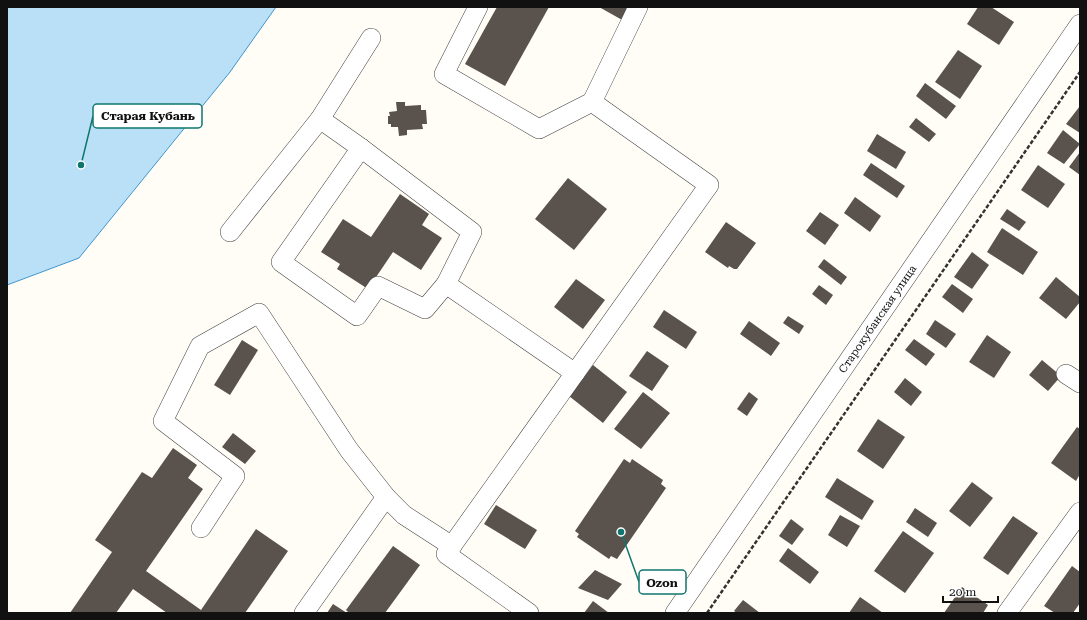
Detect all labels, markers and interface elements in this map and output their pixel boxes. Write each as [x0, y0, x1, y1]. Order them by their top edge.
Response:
callout: Старая Кубань [93, 104, 202, 128]
text: Старая Кубань [101, 109, 195, 123]
street label: Старокубанская улица [836, 262, 919, 375]
callout: Ozon [639, 570, 686, 594]
text: Ozon [646, 576, 678, 590]
scale bar [943, 578, 998, 604]
text: 20 m [949, 585, 976, 599]

